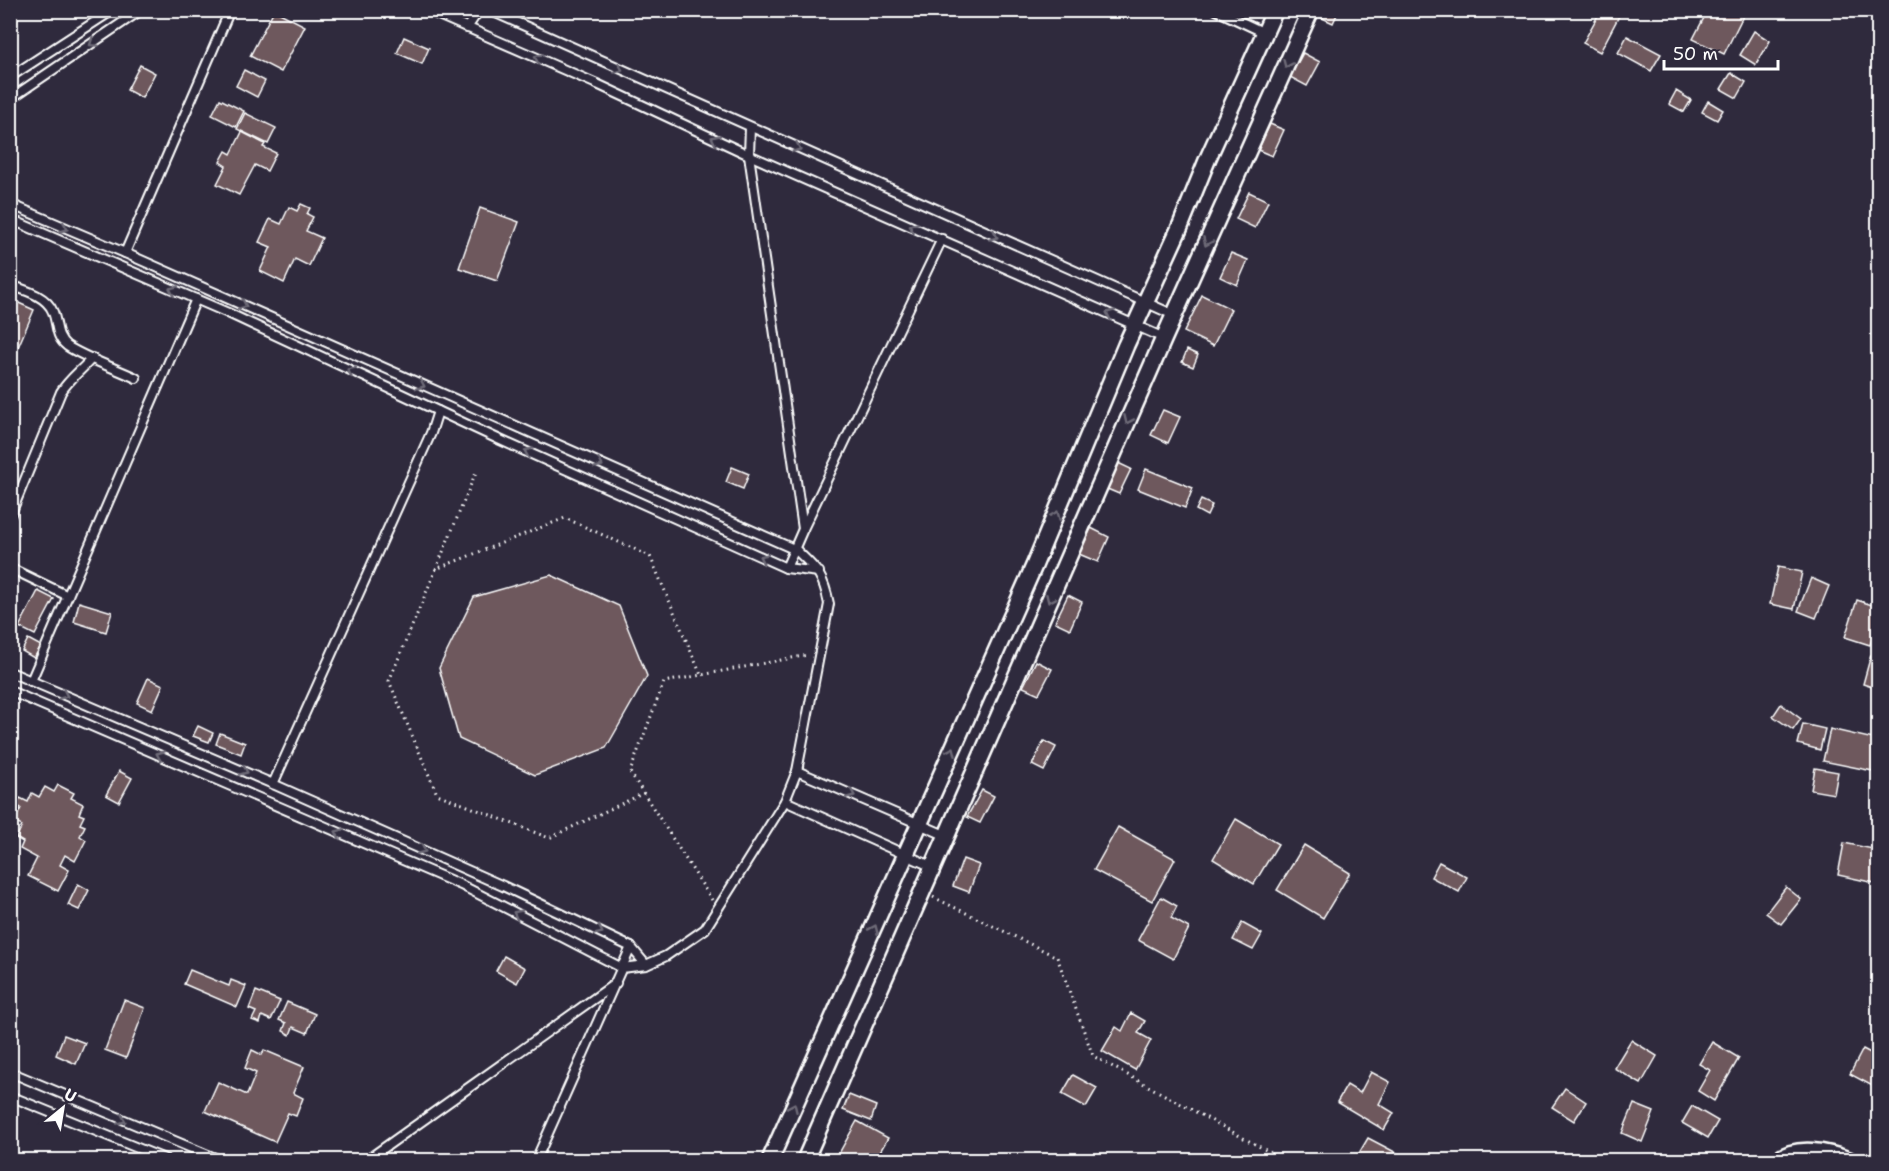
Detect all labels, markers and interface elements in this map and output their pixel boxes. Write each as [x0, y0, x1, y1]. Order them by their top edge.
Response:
scale bar [1664, 33, 1778, 71]
one-way arrow [89, 36, 100, 47]
text: 50 m [1673, 42, 1718, 66]
one-way arrow [533, 54, 544, 66]
one-way arrow [1283, 57, 1295, 68]
one-way arrow [613, 61, 624, 73]
one-way arrow [711, 135, 722, 147]
one-way arrow [791, 141, 802, 153]
one-way arrow [58, 221, 69, 233]
one-way arrow [908, 222, 919, 234]
one-way arrow [988, 229, 999, 241]
one-way arrow [1202, 235, 1214, 246]
one-way arrow [169, 285, 180, 297]
one-way arrow [237, 298, 248, 310]
one-way arrow [1106, 309, 1117, 321]
one-way arrow [346, 366, 357, 378]
one-way arrow [415, 377, 426, 389]
one-way arrow [1123, 413, 1135, 424]
one-way arrow [523, 447, 534, 459]
one-way arrow [593, 456, 604, 468]
one-way arrow [1049, 510, 1061, 521]
one-way arrow [759, 553, 770, 565]
one-way arrow [1045, 592, 1057, 603]
one-way arrow [58, 688, 69, 700]
one-way arrow [945, 746, 957, 757]
one-way arrow [156, 750, 167, 762]
one-way arrow [237, 764, 248, 776]
one-way arrow [844, 787, 855, 799]
one-way arrow [335, 828, 346, 840]
one-way arrow [416, 842, 427, 854]
one-way arrow [512, 909, 523, 921]
one-way arrow [593, 924, 604, 936]
one-way arrow [866, 925, 878, 936]
north arrow [33, 1078, 93, 1138]
text: U [60, 1084, 80, 1107]
one-way arrow [785, 1102, 797, 1113]
one-way arrow [116, 1113, 127, 1125]

